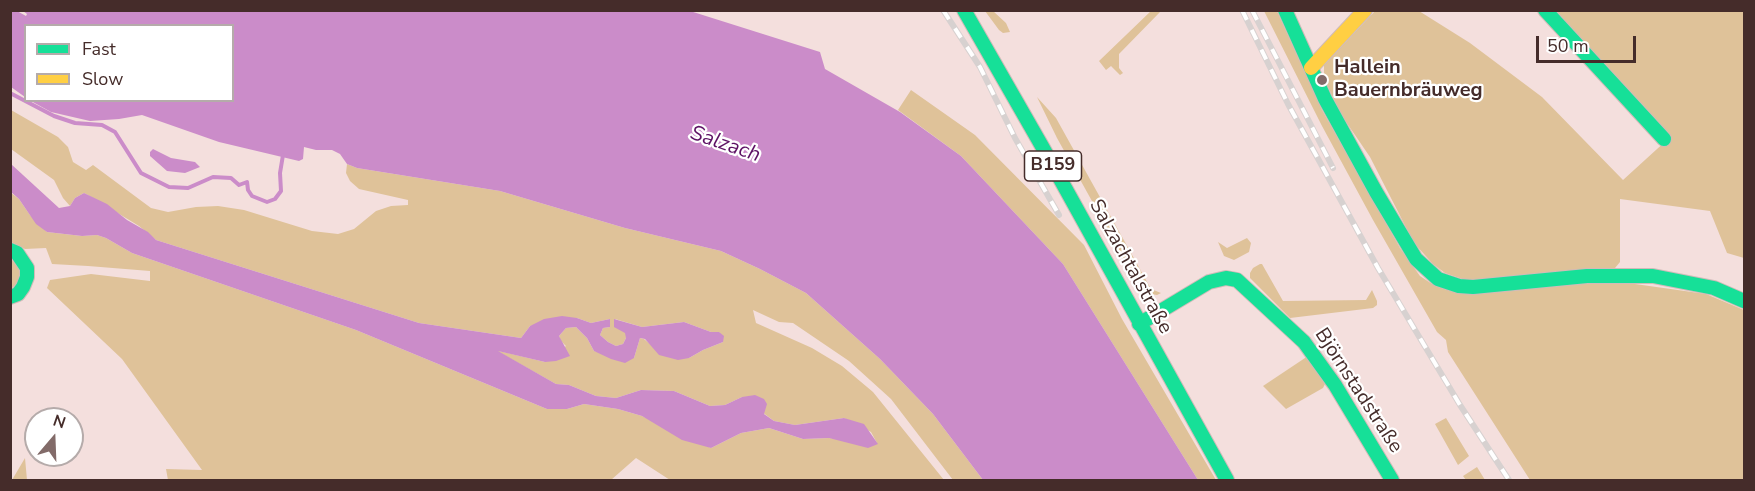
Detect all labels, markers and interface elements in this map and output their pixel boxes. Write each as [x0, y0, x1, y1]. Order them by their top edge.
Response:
legend [24, 24, 234, 102]
scale bar [1539, 24, 1640, 62]
text: 50 m [1547, 34, 1589, 58]
text: Fast [82, 37, 116, 61]
place label: Hallein Bauernbräuweg [1334, 56, 1483, 103]
text: Slow [82, 67, 123, 91]
marker: Hallein Bauernbräuweg [1315, 73, 1329, 87]
water label: Salzach [687, 121, 763, 169]
road number: B159 [1024, 151, 1082, 181]
street label: Salzachtalstraße [1083, 196, 1177, 338]
street label: Björnstadstraße [1309, 324, 1407, 458]
north arrow [24, 407, 84, 467]
text: N [50, 410, 68, 434]

